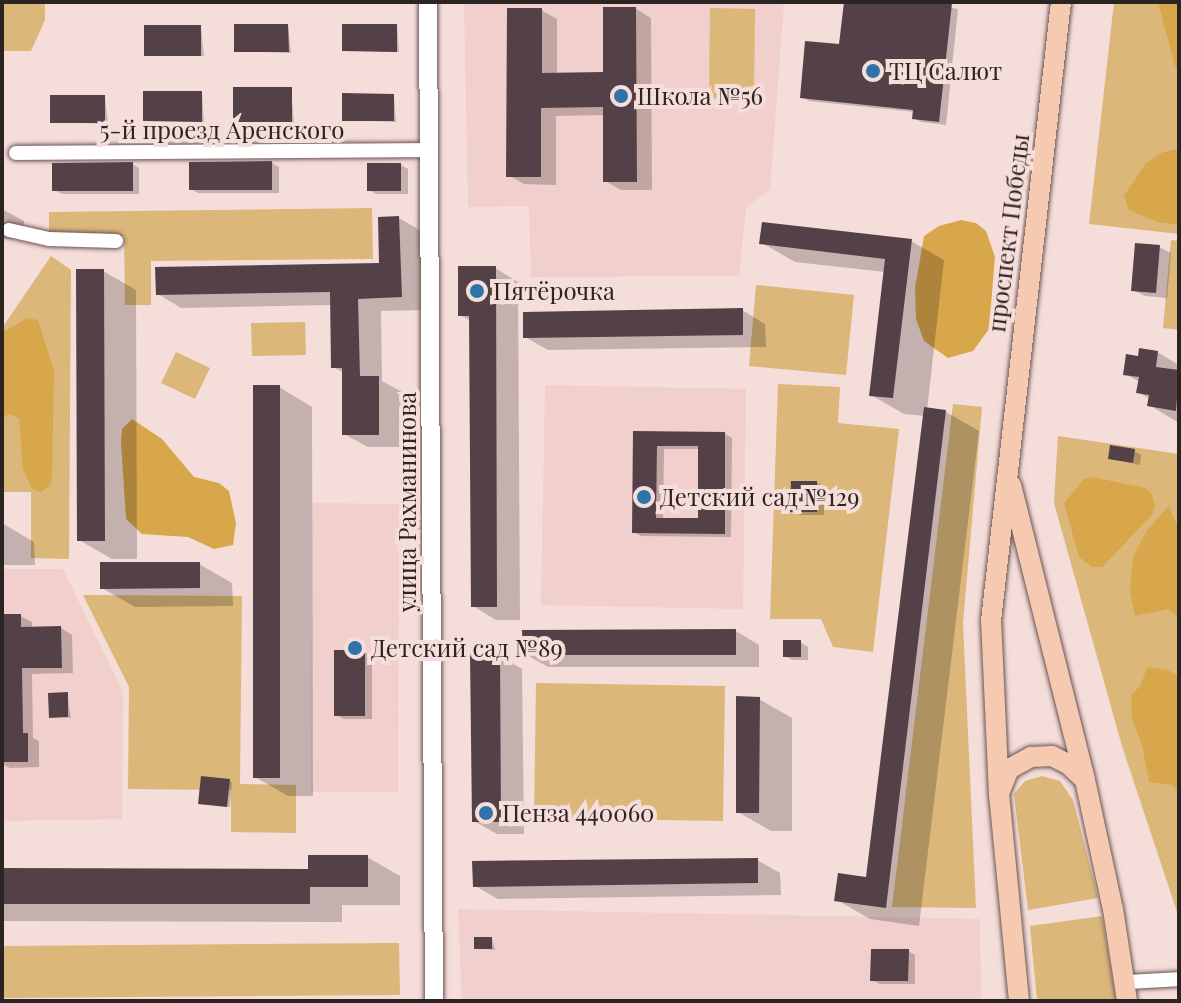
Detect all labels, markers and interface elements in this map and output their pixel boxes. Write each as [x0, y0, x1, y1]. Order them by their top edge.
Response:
place label: ТЦ Салют [889, 57, 1002, 85]
marker: ТЦ Салют [864, 62, 882, 80]
place label: Школа №56 [637, 82, 763, 110]
marker: Школа №56 [612, 87, 630, 105]
street label: 5-й проезд Аренского [100, 116, 344, 144]
street label: проспект Победы [982, 132, 1034, 334]
place label: Пятёрочка [493, 277, 615, 305]
marker: Пятёрочка [468, 282, 486, 300]
street label: улица Рахманинова [393, 392, 421, 612]
place label: Детский сад №129 [660, 483, 860, 511]
marker: Детский сад №129 [635, 488, 653, 506]
place label: Детский сад №89 [371, 634, 563, 662]
marker: Детский сад №89 [346, 639, 364, 657]
place label: Пенза 440060 [502, 799, 655, 827]
marker: Пенза 440060 [477, 804, 495, 822]

